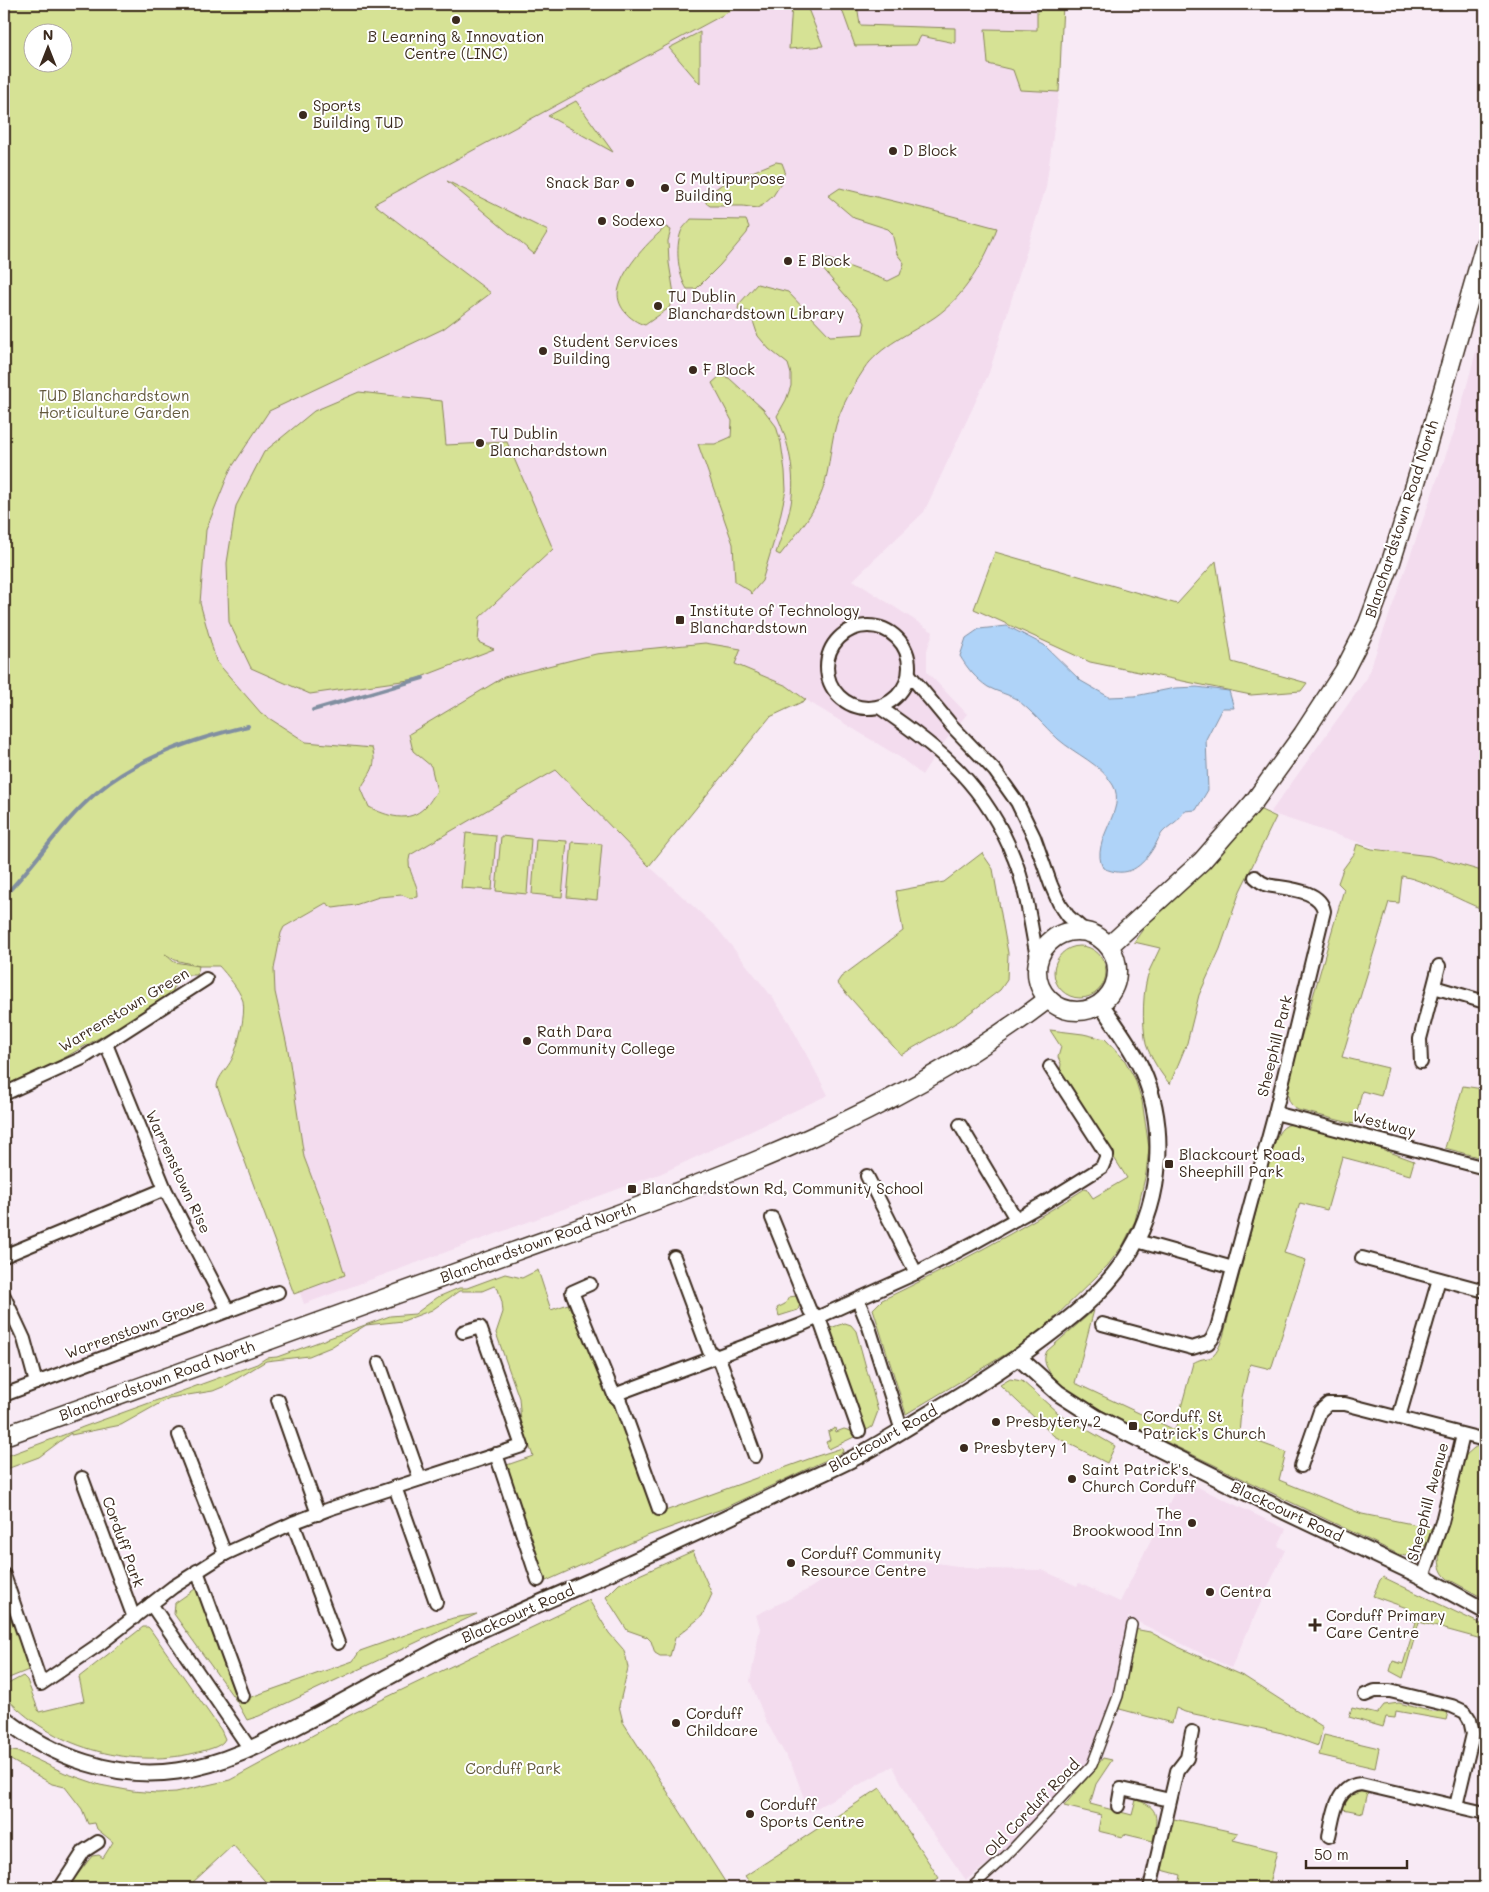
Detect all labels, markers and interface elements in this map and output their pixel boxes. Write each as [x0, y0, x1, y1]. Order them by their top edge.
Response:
marker: B Learning & Innovation Centre (LINC) [450, 14, 462, 26]
north arrow [22, 22, 72, 72]
text: N [43, 25, 53, 44]
place label: B Learning & Innovation Centre (LINC) [368, 26, 544, 63]
place label: Sports Building TUD [313, 95, 403, 132]
marker: Sports Building TUD [297, 109, 309, 121]
place label: D Block [903, 140, 957, 160]
marker: D Block [887, 145, 899, 157]
place label: C Multipurpose Building [675, 168, 785, 205]
place label: Snack Bar [546, 172, 620, 192]
marker: Snack Bar [624, 177, 636, 189]
marker: C Multipurpose Building [659, 182, 671, 194]
place label: Sodexo [612, 210, 665, 230]
marker: Sodexo [596, 215, 608, 227]
place label: E Block [798, 250, 850, 270]
marker: E Block [782, 255, 794, 267]
place label: TU Dublin Blanchardstown Library [668, 286, 844, 323]
marker: TU Dublin Blanchardstown Library [652, 300, 664, 312]
place label: Student Services Building [553, 331, 678, 368]
marker: Student Services Building [537, 345, 549, 357]
place label: F Block [703, 359, 755, 379]
marker: F Block [687, 364, 699, 376]
park label: TUD Blanchardstown Horticulture Garden [39, 385, 189, 422]
street label: Blanchardstown Road North [1360, 417, 1442, 620]
place label: TU Dublin Blanchardstown [490, 423, 607, 460]
marker: TU Dublin Blanchardstown [474, 437, 486, 449]
place label: Institute of Technology Blanchardstown [690, 600, 860, 637]
marker: Institute of Technology Blanchardstown [674, 614, 686, 626]
street label: Warrenstown Green [55, 962, 192, 1056]
street label: Sheephill Park [1252, 993, 1296, 1099]
place label: Rath Dara Community College [537, 1021, 675, 1058]
marker: Rath Dara Community College [521, 1035, 533, 1047]
street label: Westway [1350, 1105, 1418, 1141]
street label: Warrenstown Rise [142, 1107, 216, 1236]
place label: Blackcourt Road, Sheephill Park [1179, 1144, 1305, 1181]
marker: Blackcourt Road, Sheephill Park [1163, 1158, 1175, 1170]
place label: Blanchardstown Rd, Community School [642, 1178, 924, 1198]
marker: Blanchardstown Rd, Community School [626, 1183, 638, 1195]
street label: Blanchardstown Road North [437, 1197, 638, 1287]
street label: Warrenstown Grove [62, 1293, 207, 1363]
street label: Blanchardstown Road North [56, 1335, 257, 1425]
street label: Blackcourt Road [825, 1400, 940, 1476]
place label: Corduff, St Patrick’s Church [1143, 1406, 1265, 1443]
place label: Presbytery 2 [1006, 1411, 1101, 1431]
marker: Presbytery 2 [990, 1416, 1002, 1428]
marker: Corduff, St Patrick’s Church [1127, 1420, 1139, 1432]
place label: Presbytery 1 [974, 1437, 1067, 1457]
street label: Sheephill Avenue [1402, 1440, 1452, 1563]
marker: Presbytery 1 [958, 1442, 970, 1454]
place label: Saint Patrick's Church Corduff [1082, 1459, 1197, 1496]
marker: Saint Patrick's Church Corduff [1066, 1473, 1078, 1485]
street label: Blackcourt Road [1228, 1476, 1347, 1546]
street label: Corduff Park [98, 1493, 150, 1590]
place label: The Brookwood Inn [1072, 1503, 1182, 1540]
marker: The Brookwood Inn [1186, 1517, 1198, 1529]
place label: Corduff Community Resource Centre [801, 1543, 942, 1580]
marker: Corduff Community Resource Centre [785, 1557, 797, 1569]
street label: Blackcourt Road [458, 1579, 577, 1647]
place label: Centra [1220, 1581, 1272, 1601]
marker: Centra [1204, 1586, 1216, 1598]
place label: Corduff Primary Care Centre [1326, 1605, 1445, 1642]
marker: Corduff Primary Care Centre [1308, 1618, 1322, 1632]
place label: Corduff Childcare [686, 1703, 758, 1740]
marker: Corduff Childcare [670, 1717, 682, 1729]
street label: Old Corduff Road [979, 1754, 1083, 1861]
park label: Corduff Park [465, 1758, 561, 1778]
place label: Corduff Sports Centre [760, 1794, 865, 1831]
marker: Corduff Sports Centre [744, 1808, 756, 1820]
scale bar [1306, 1837, 1408, 1869]
text: 50 m [1314, 1844, 1349, 1864]

